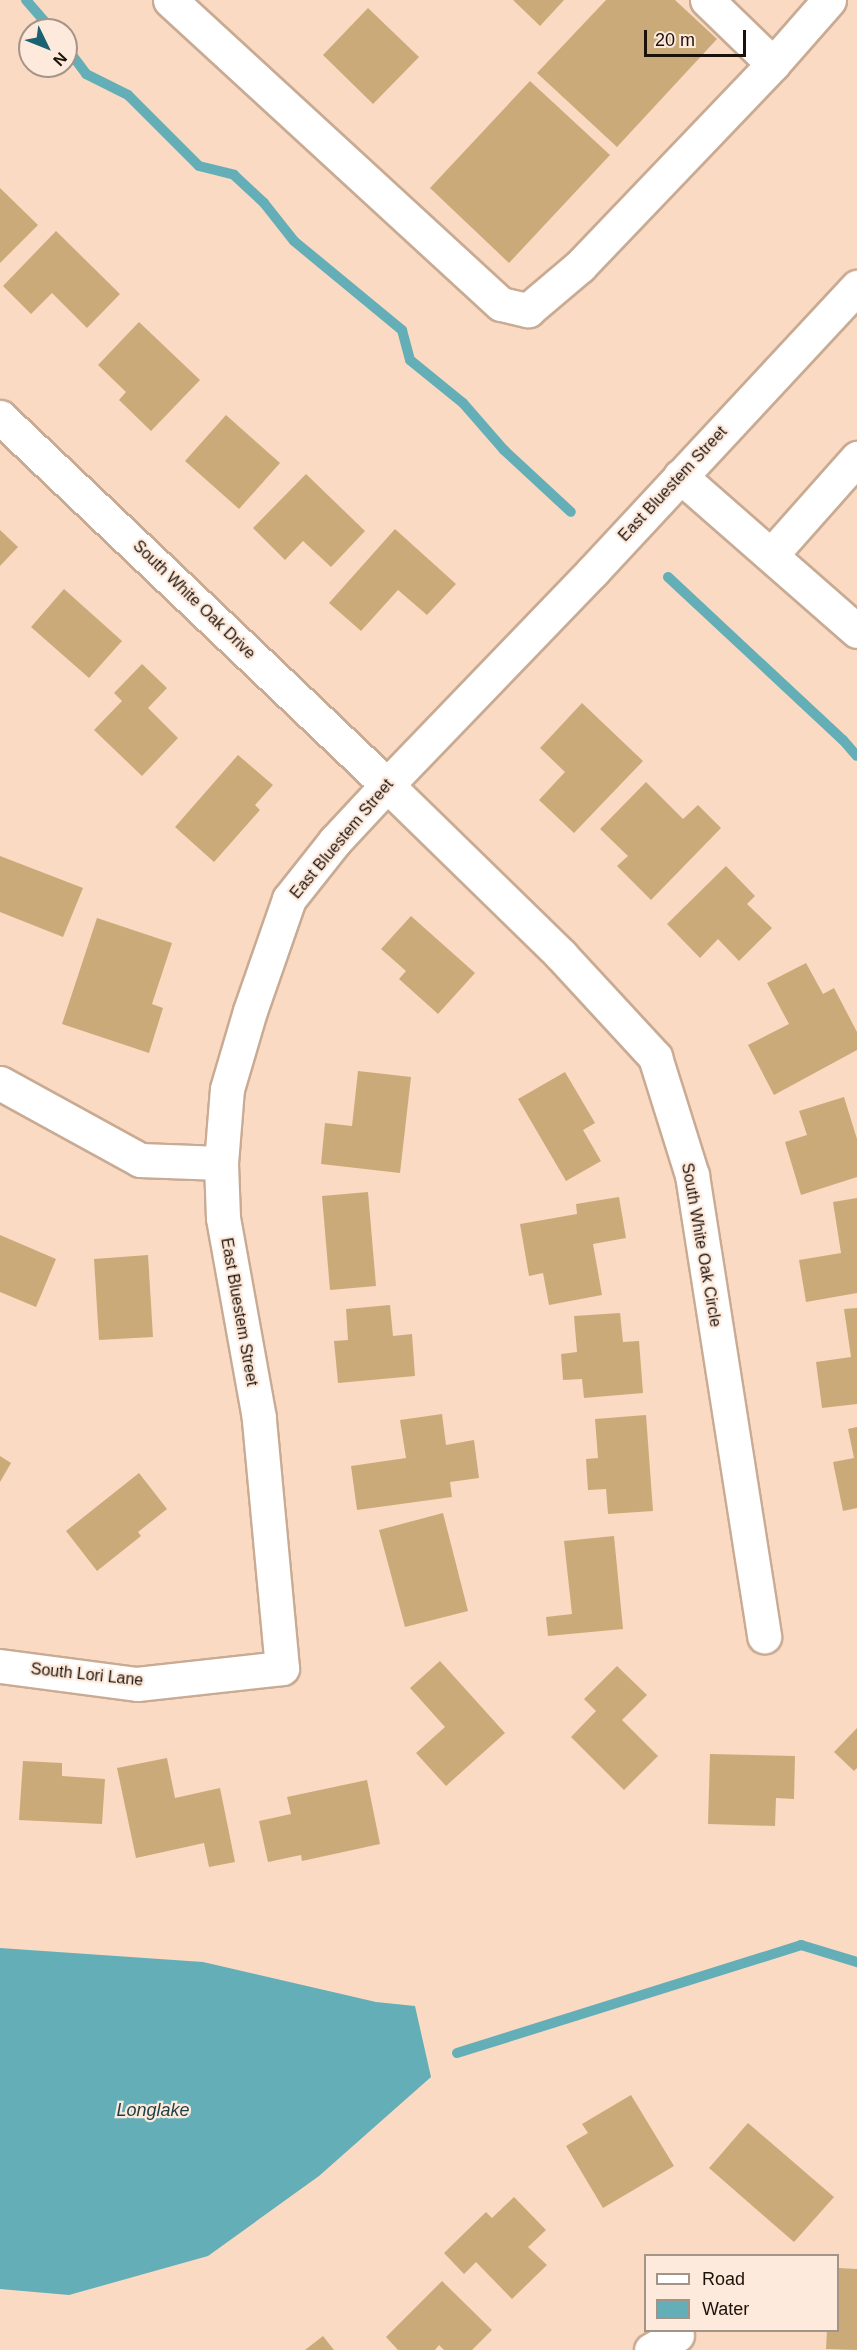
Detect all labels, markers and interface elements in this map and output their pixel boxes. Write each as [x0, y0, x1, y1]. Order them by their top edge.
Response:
north arrow [18, 18, 78, 78]
scale bar [647, 18, 749, 56]
text: 20 m [655, 30, 695, 50]
text: N [50, 49, 70, 69]
street label: East Bluestem Street [615, 422, 731, 546]
street label: South White Oak Drive [129, 537, 259, 663]
street label: East Bluestem Street [286, 775, 398, 903]
street label: South White Oak Circle [677, 1161, 725, 1329]
street label: East Bluestem Street [216, 1236, 262, 1388]
street label: South Lori Lane [30, 1660, 144, 1690]
water label: Longlake [116, 2099, 190, 2121]
legend [644, 2254, 839, 2332]
text: Road [702, 2269, 745, 2289]
text: Water [702, 2299, 749, 2319]

